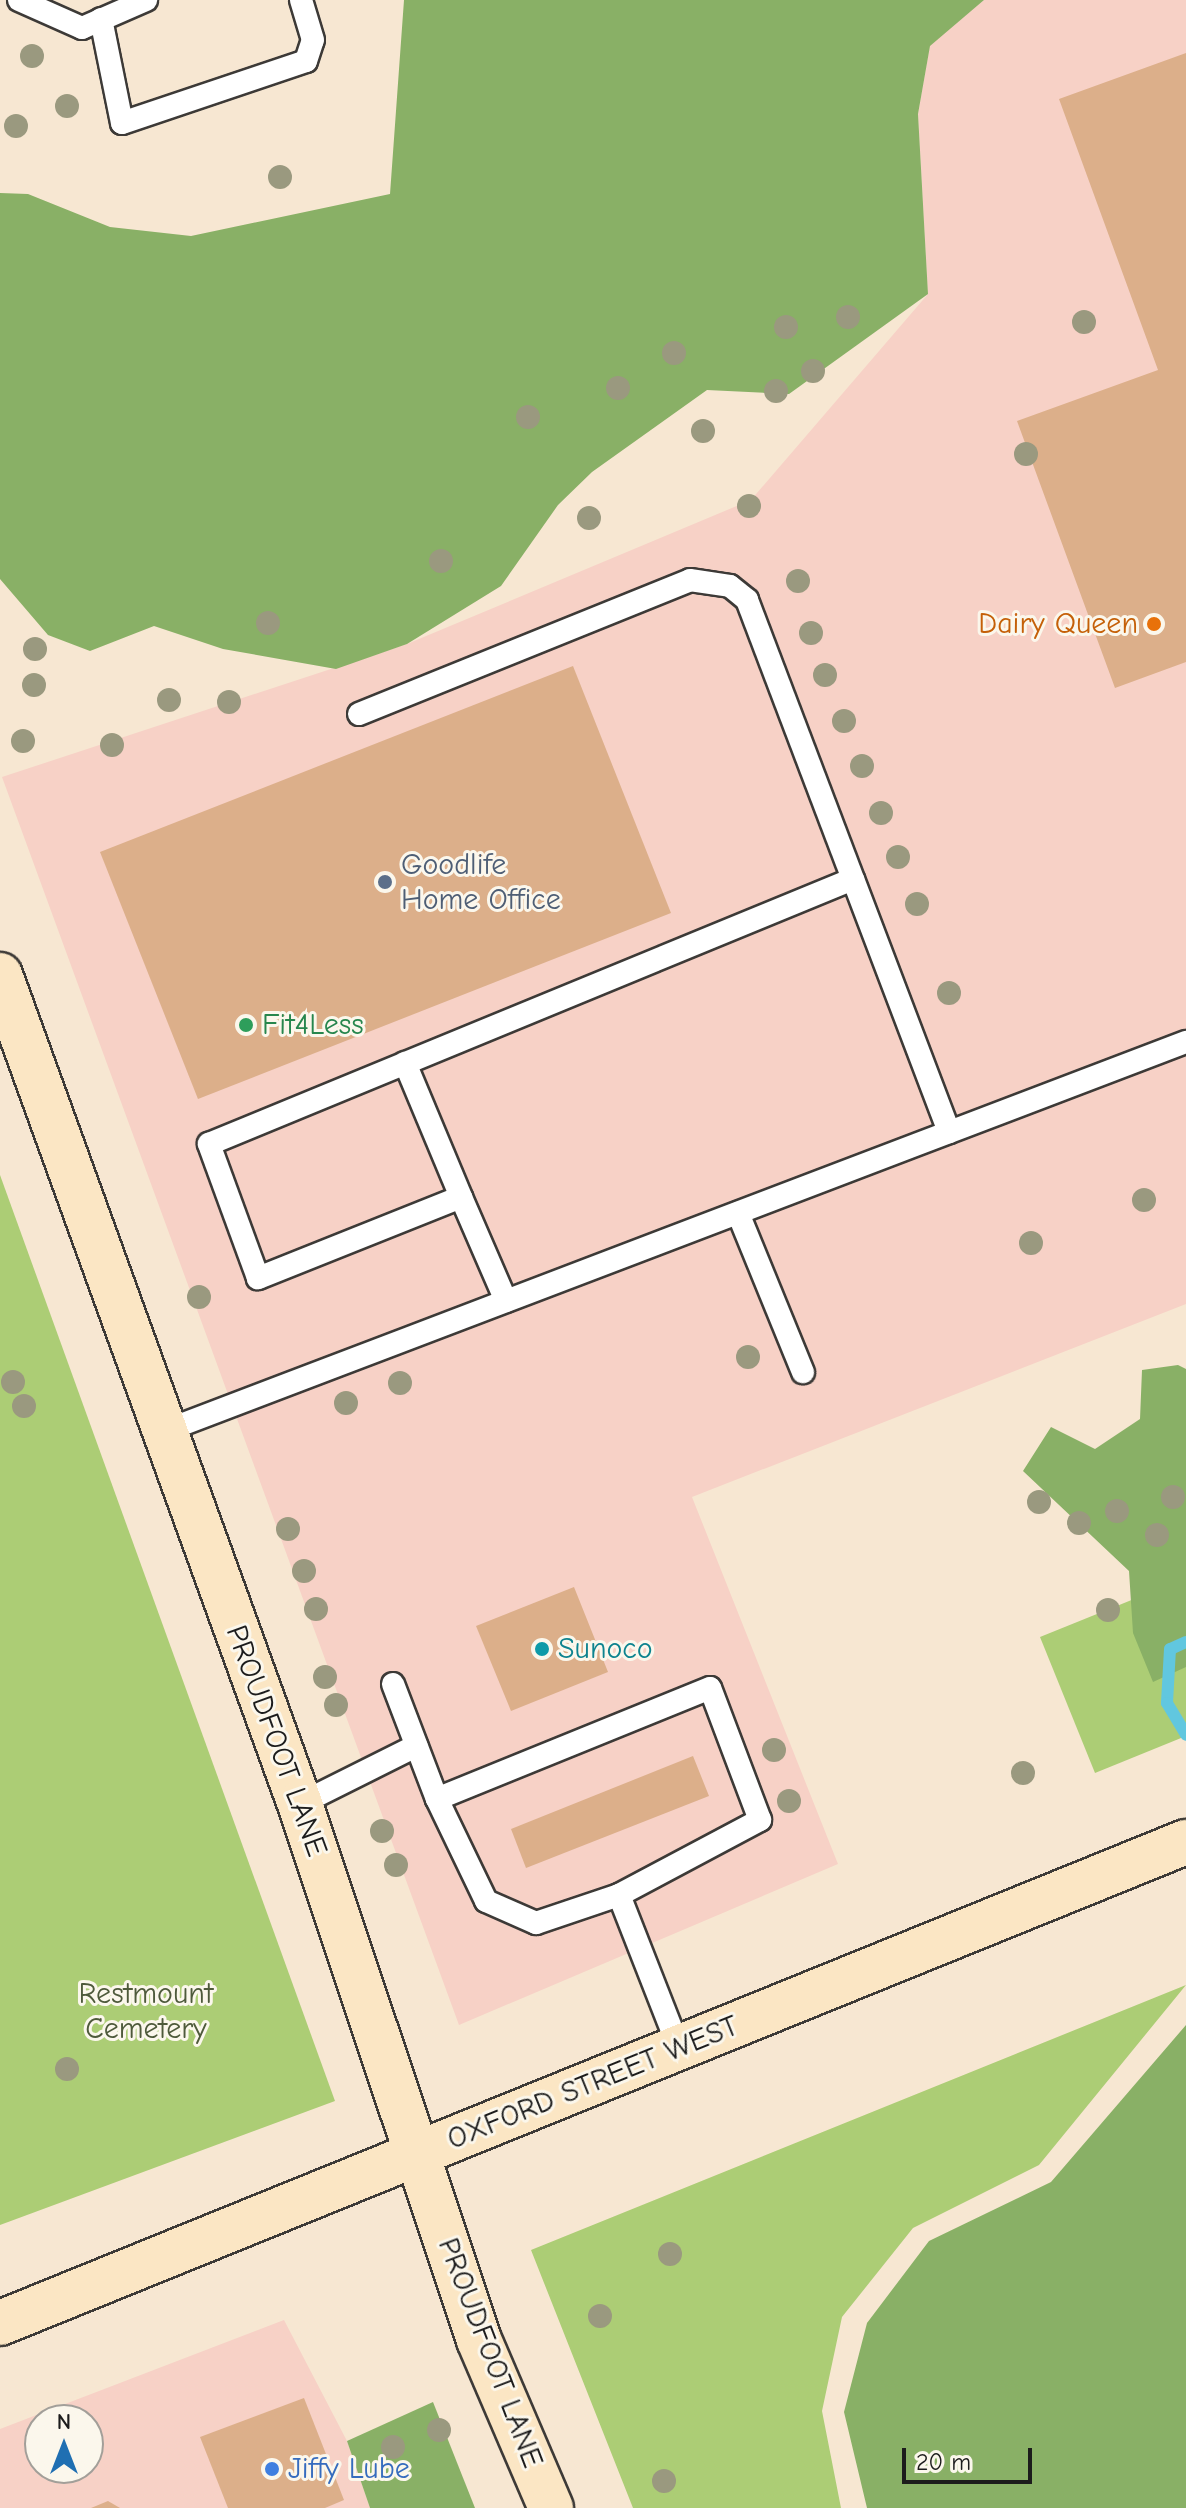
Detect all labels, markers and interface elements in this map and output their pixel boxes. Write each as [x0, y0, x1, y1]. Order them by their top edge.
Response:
place label: Dairy Queen [978, 606, 1138, 642]
marker: Dairy Queen [1145, 615, 1163, 633]
place label: Goodlife Home Office [401, 847, 561, 918]
marker: Goodlife Home Office [376, 873, 394, 891]
place label: Fit4Less [262, 1007, 364, 1043]
marker: Fit4Less [237, 1016, 255, 1034]
street label: PROUDFOOT LANE [217, 1621, 335, 1861]
place label: Sunoco [558, 1631, 653, 1667]
marker: Sunoco [533, 1640, 551, 1658]
park label: Restmount Cemetery [79, 1976, 213, 2046]
street label: OXFORD STREET WEST [442, 2008, 744, 2158]
street label: PROUDFOOT LANE [430, 2233, 550, 2473]
north arrow [24, 2404, 104, 2484]
text: N [57, 2409, 71, 2435]
scale bar [906, 2432, 1036, 2482]
text: 20 m [916, 2448, 971, 2476]
place label: Jiffy Lube [288, 2451, 410, 2487]
marker: Jiffy Lube [263, 2460, 281, 2478]

